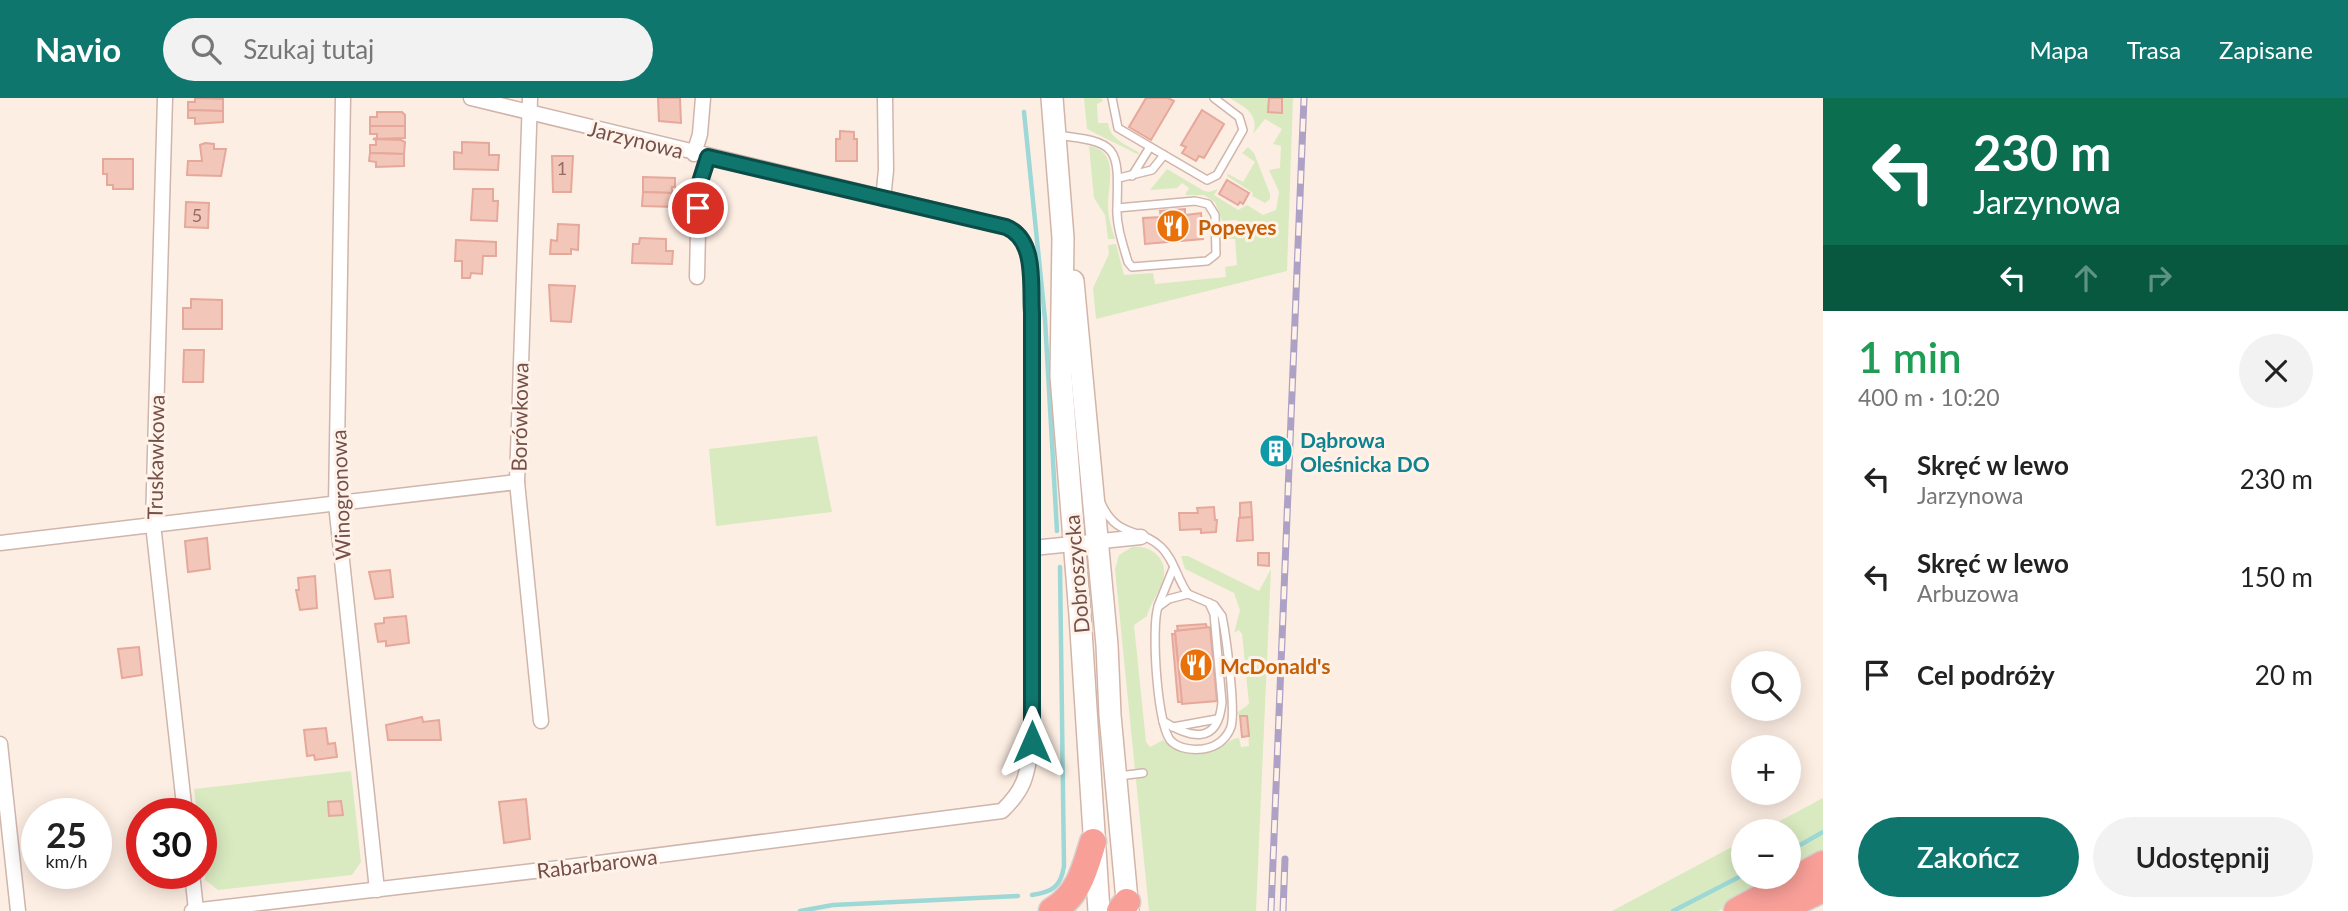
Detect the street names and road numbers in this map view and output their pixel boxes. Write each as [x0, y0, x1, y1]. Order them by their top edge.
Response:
street label: Jarzynowa [586, 115, 686, 163]
street label: Borówkowa [506, 362, 532, 472]
street label: Truskawkowa [141, 394, 169, 520]
street label: Winogronowa [325, 429, 355, 561]
street label: Dobroszycka [1058, 514, 1094, 634]
street label: Rabarbarowa [535, 843, 659, 883]

